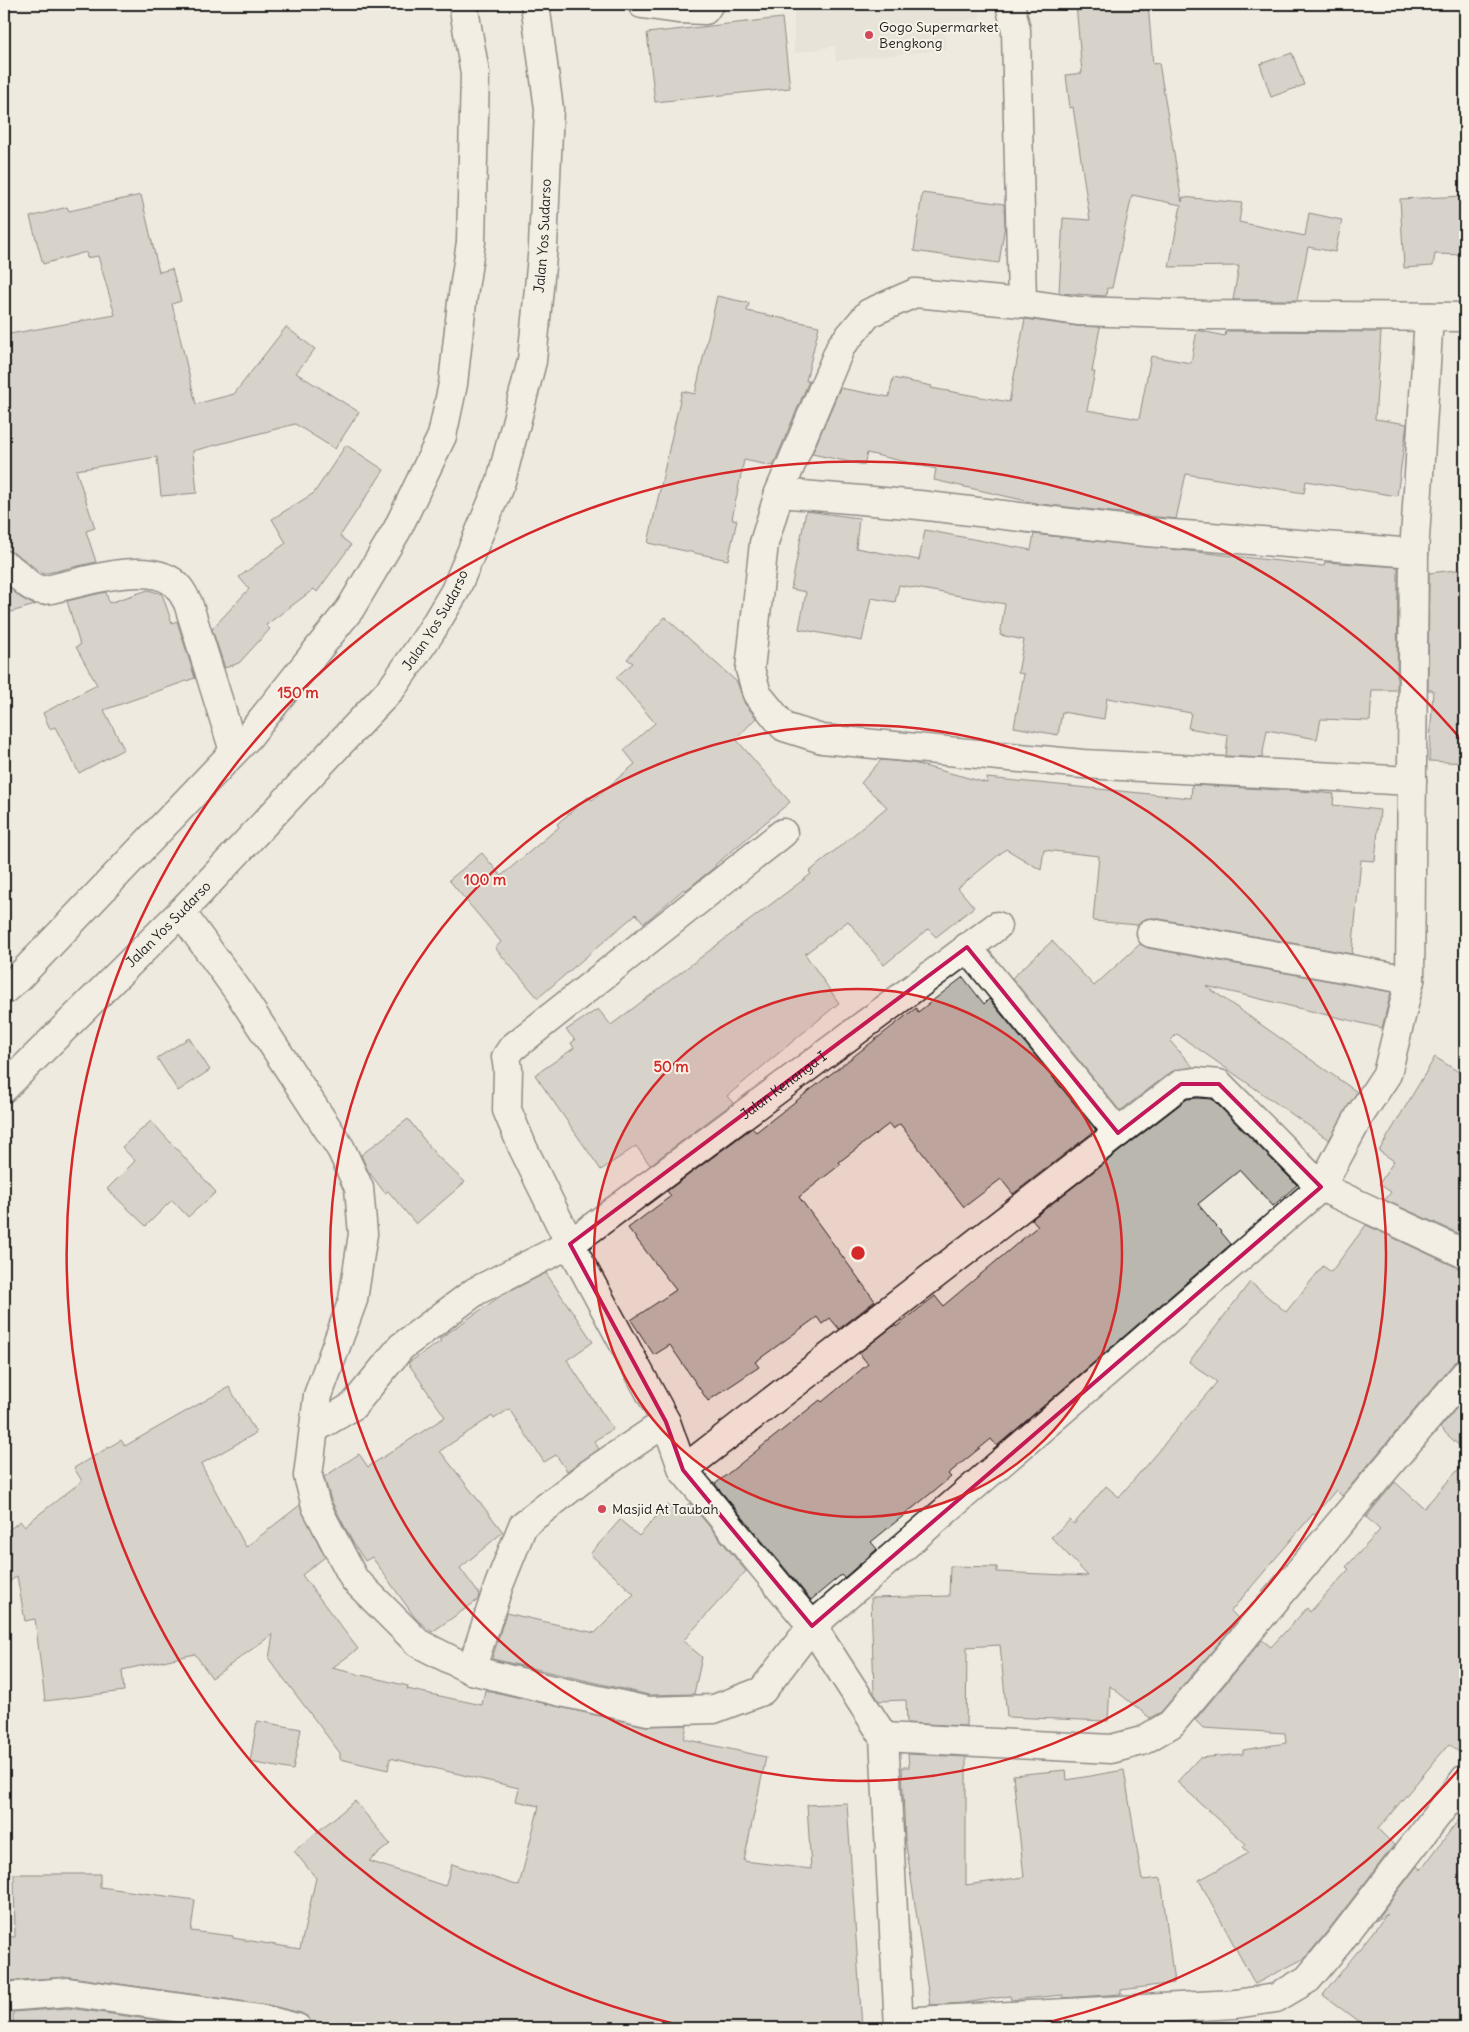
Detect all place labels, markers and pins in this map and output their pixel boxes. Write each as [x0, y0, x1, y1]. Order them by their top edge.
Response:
place label: Gogo Supermarket Bengkong [879, 18, 999, 52]
marker: Gogo Supermarket Bengkong [863, 29, 875, 41]
centre of rings [849, 1244, 867, 1262]
place label: Masjid At Taubah [612, 1500, 719, 1518]
marker: Masjid At Taubah [596, 1503, 608, 1515]

